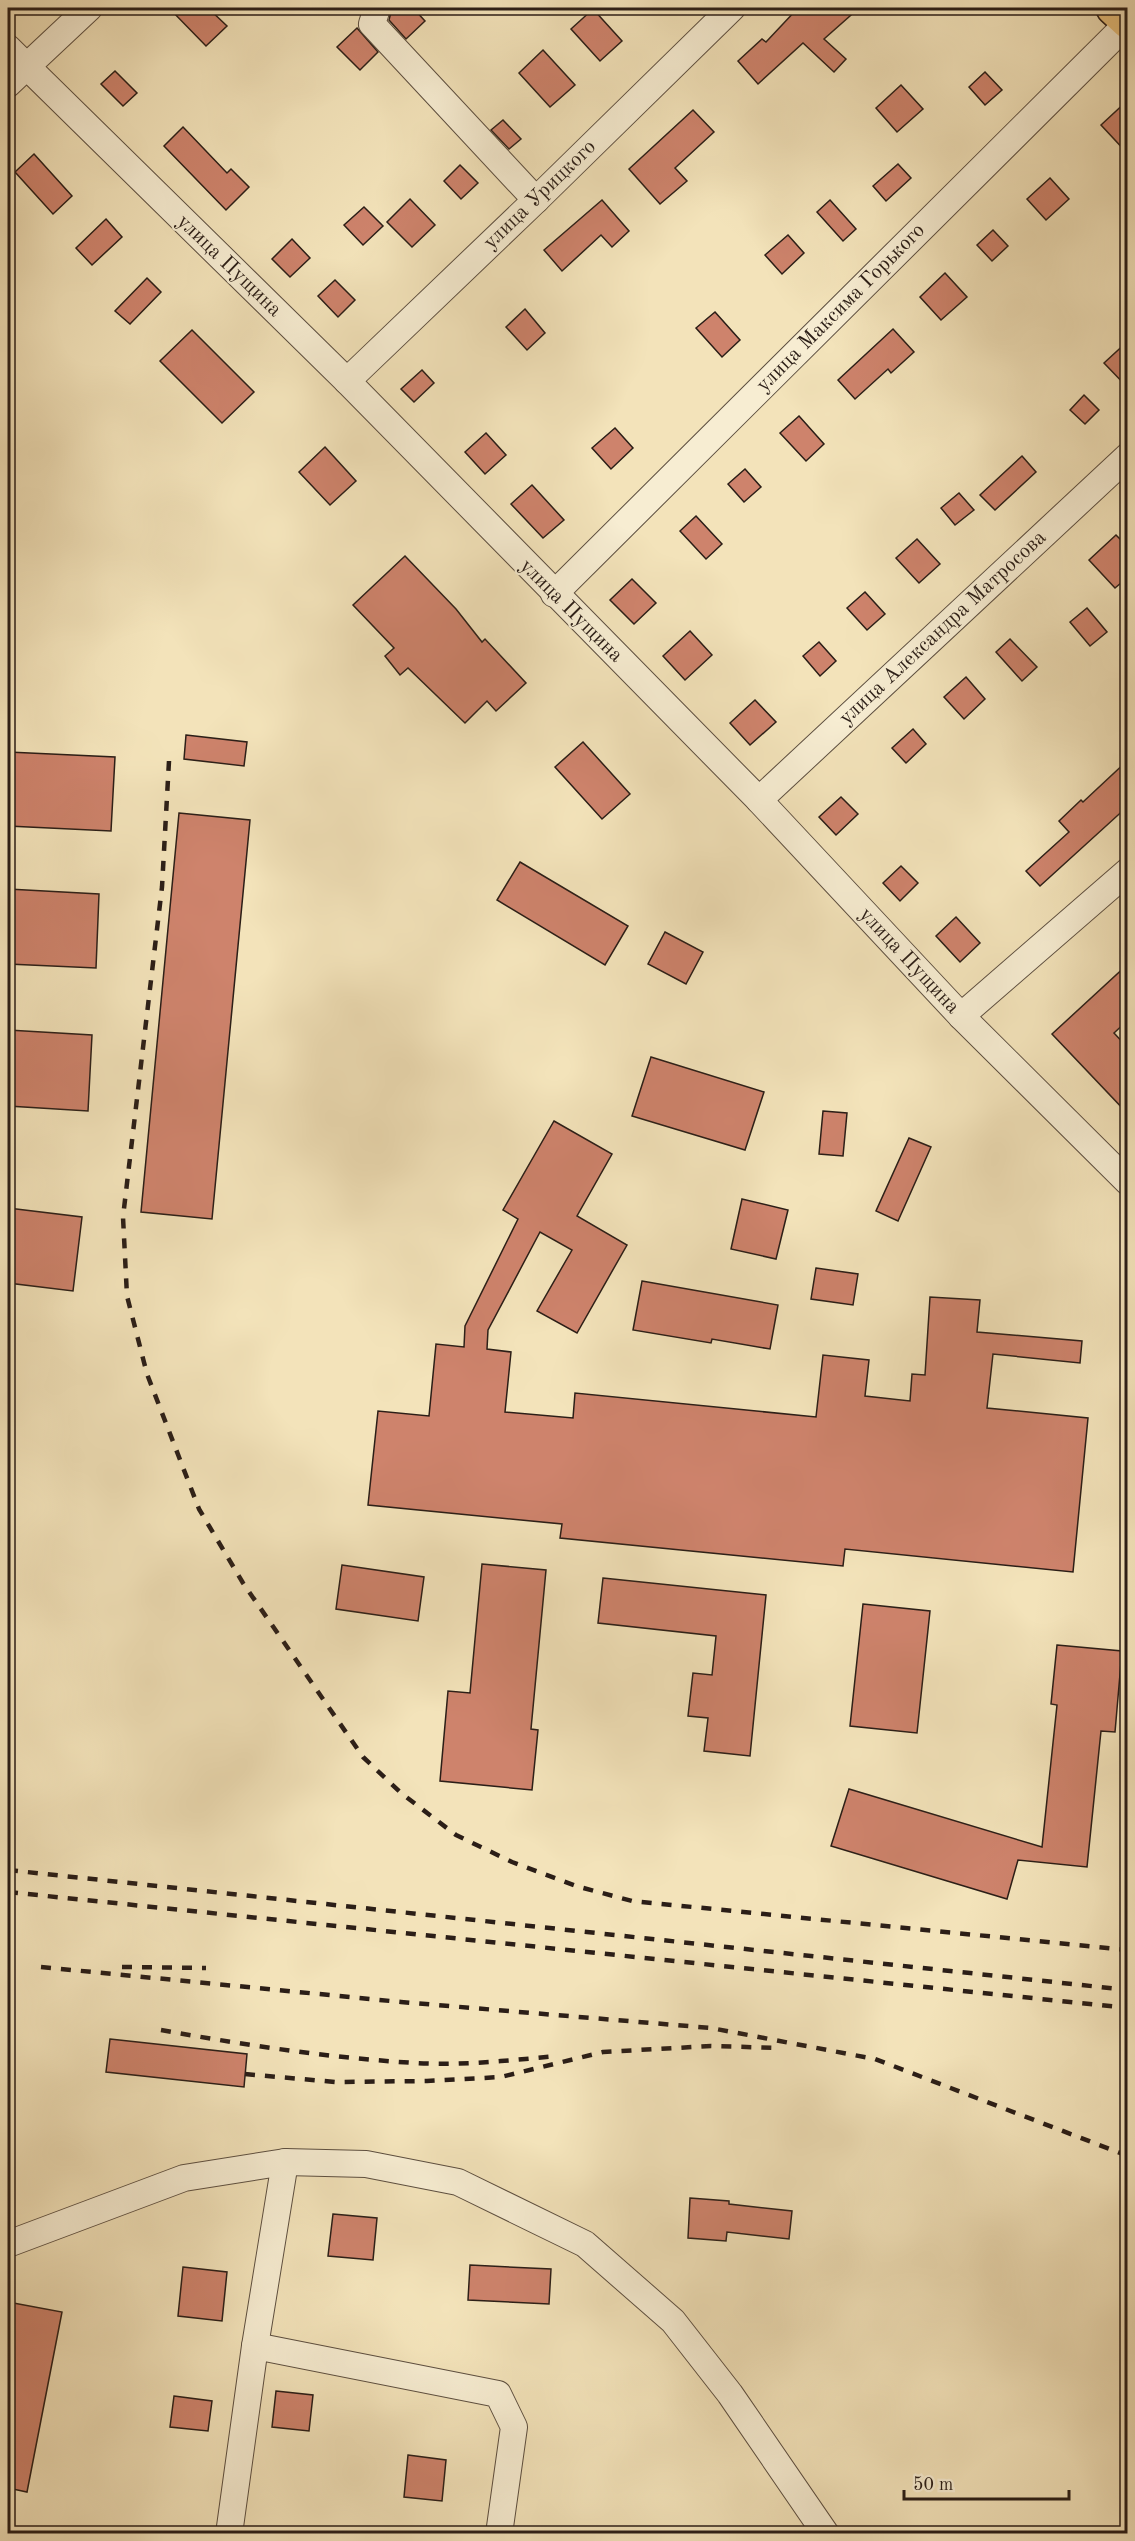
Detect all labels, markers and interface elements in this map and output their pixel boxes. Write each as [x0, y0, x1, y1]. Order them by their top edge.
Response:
street label: улица Урицкого [480, 136, 600, 254]
street label: улица Пущина [173, 211, 285, 321]
street label: улица Максима Горького [753, 220, 929, 396]
street label: улица Александра Матросова [836, 527, 1050, 729]
street label: улица Пущина [515, 555, 627, 667]
street label: улица Пущина [855, 904, 963, 1018]
scale bar [904, 2463, 1069, 2501]
text: 50 m [913, 2476, 953, 2494]

